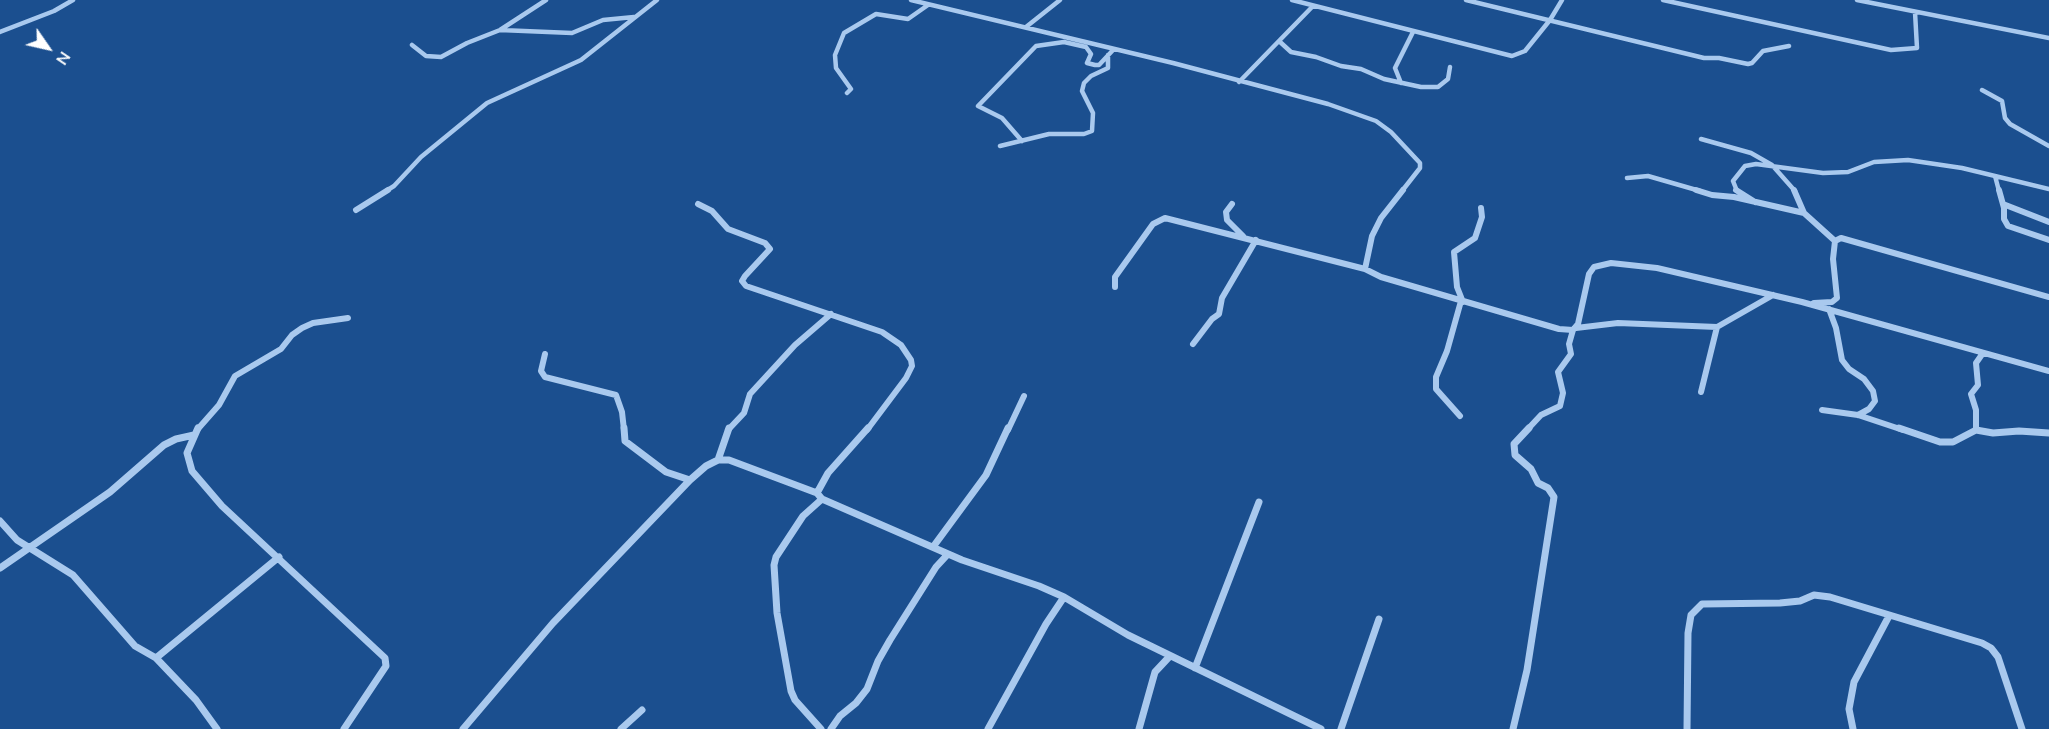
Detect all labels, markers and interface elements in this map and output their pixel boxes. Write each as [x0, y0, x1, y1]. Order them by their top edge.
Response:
north arrow [18, 18, 78, 78]
text: N [50, 47, 75, 69]

